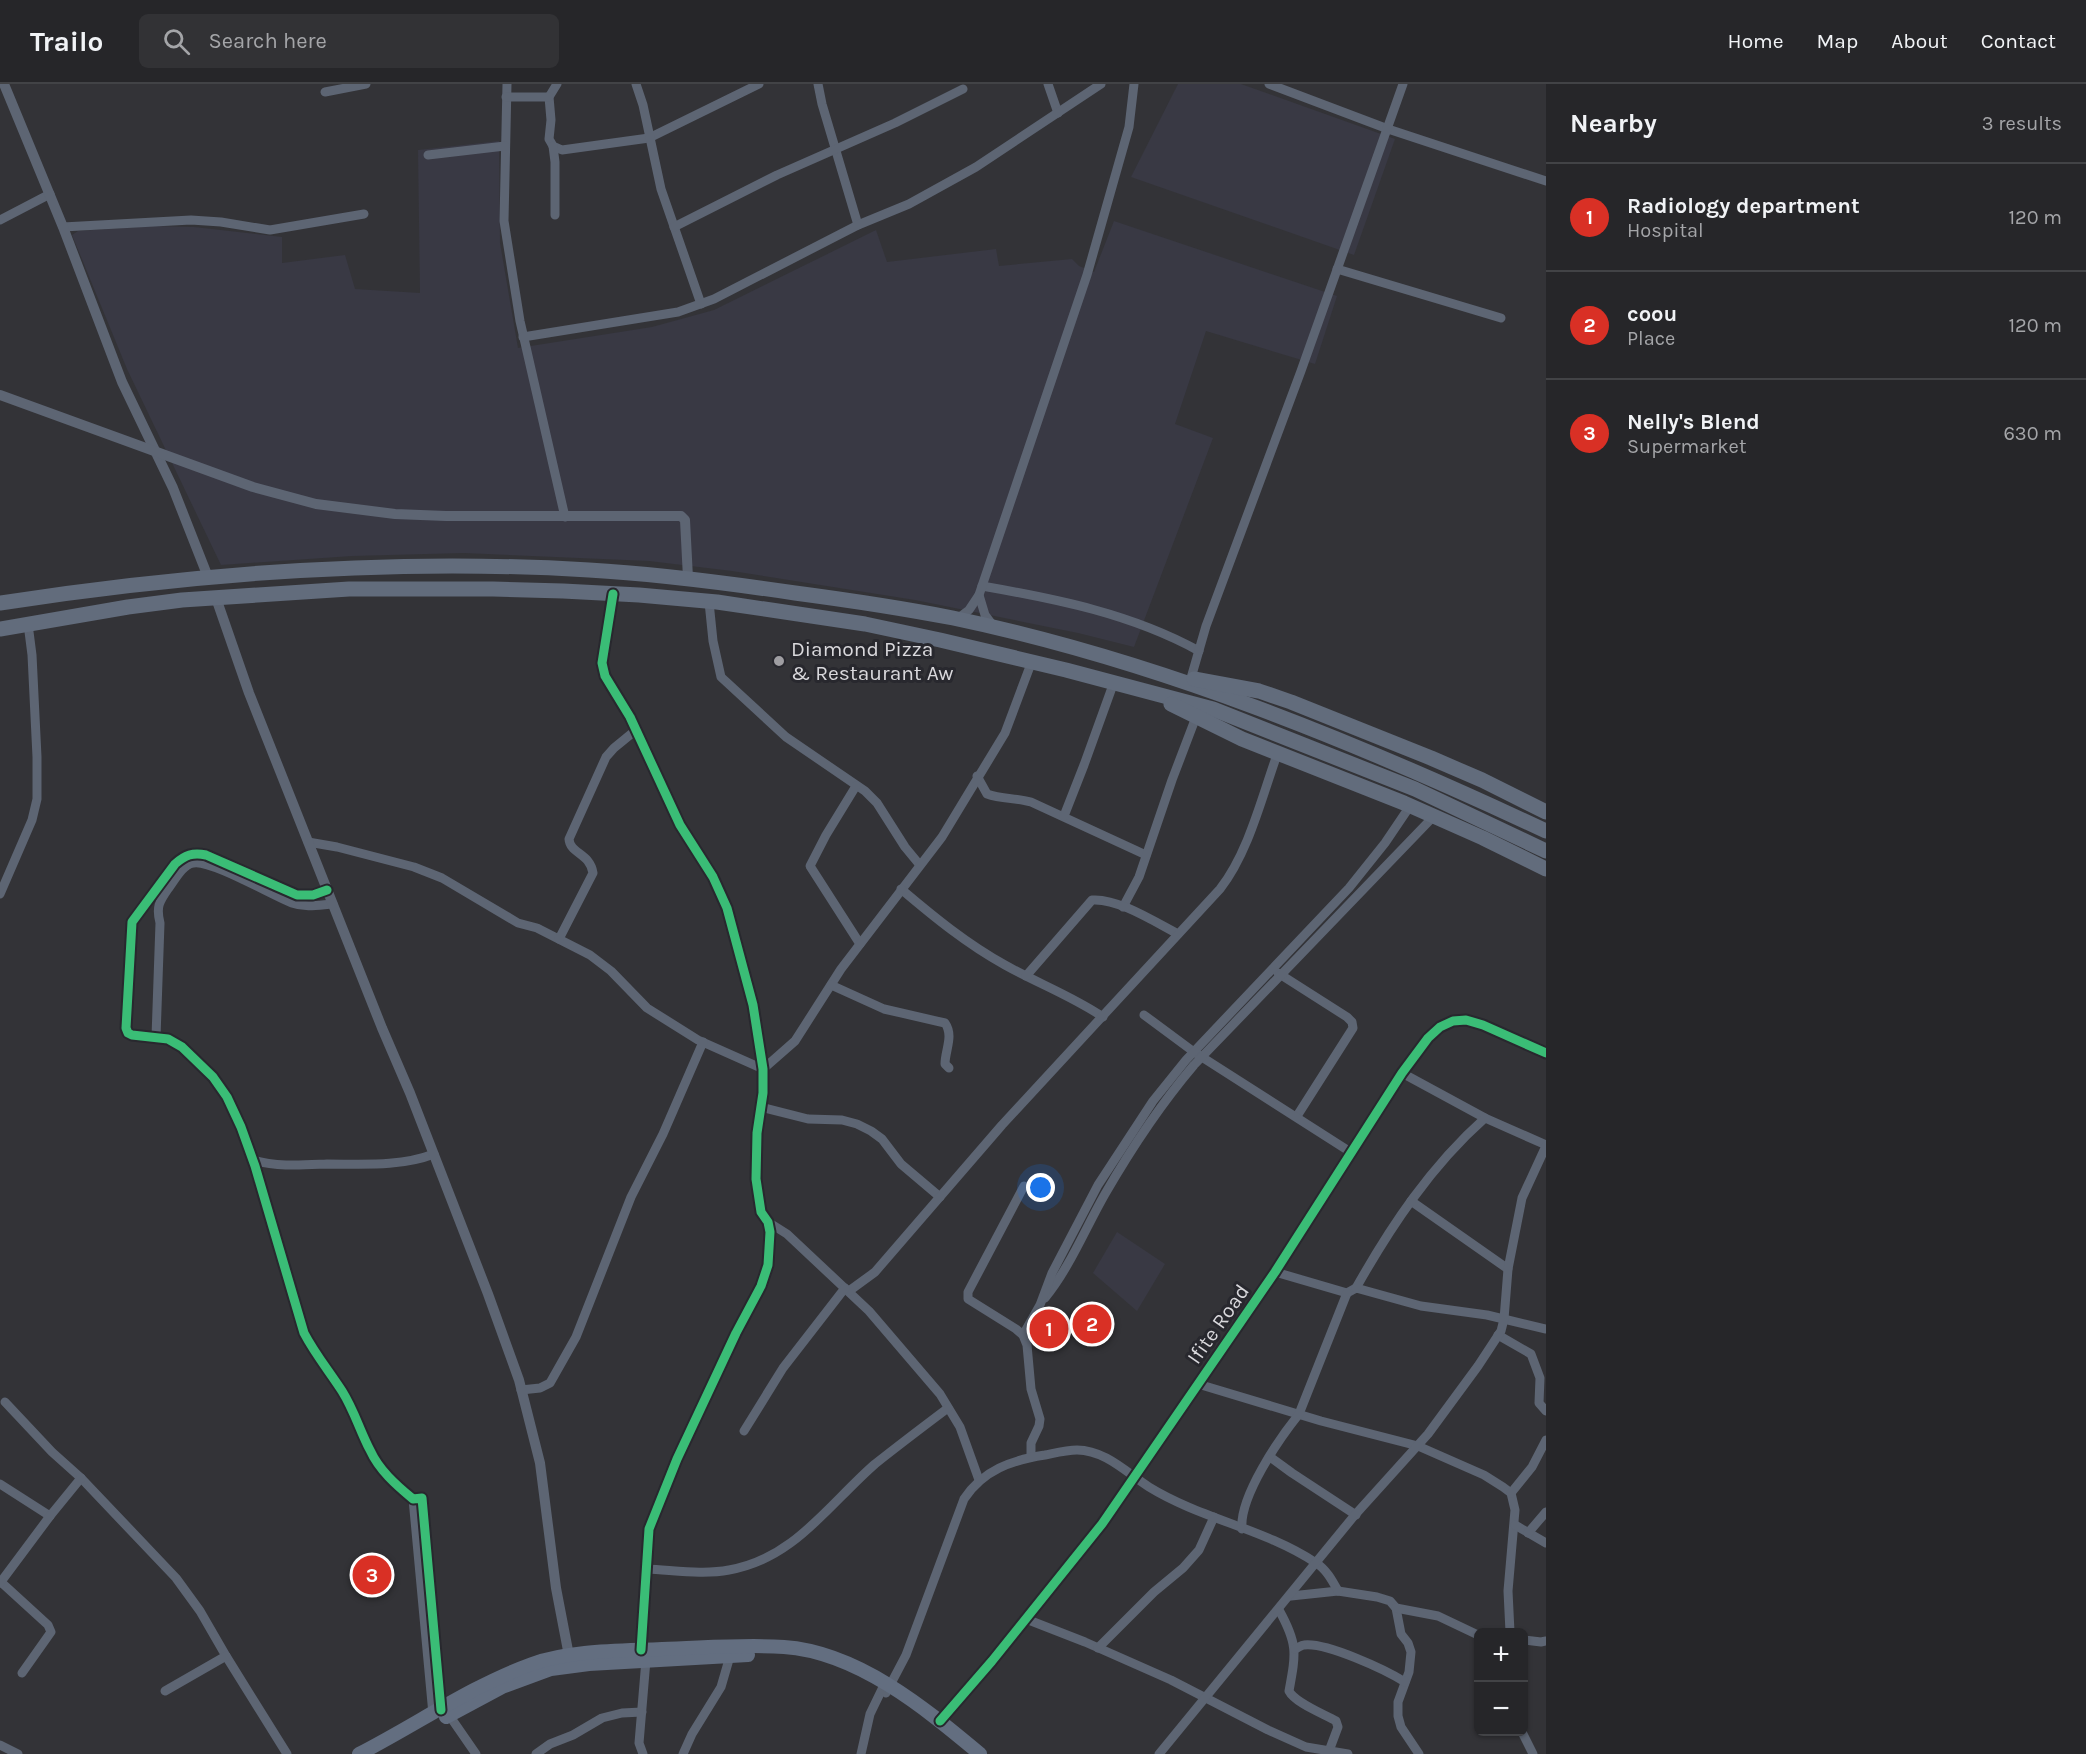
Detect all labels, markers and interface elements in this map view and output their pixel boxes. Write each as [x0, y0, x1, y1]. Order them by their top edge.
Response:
search box [139, 14, 559, 68]
text: Trailo [30, 25, 103, 58]
icon: search [160, 25, 193, 58]
text: Search here [208, 28, 327, 54]
text: Home [1728, 29, 1784, 53]
text: Map [1817, 29, 1858, 53]
text: About [1891, 29, 1948, 53]
text: Contact [1981, 29, 2056, 53]
text: Nearby [1570, 108, 1657, 139]
text: 3 results [1982, 112, 2062, 135]
text: Radiology department [1627, 193, 1860, 219]
text: 1 [1586, 206, 1593, 229]
text: 120 m [2008, 206, 2062, 229]
text: Hospital [1627, 219, 1704, 242]
text: coou [1627, 301, 1677, 327]
text: 2 [1583, 314, 1596, 337]
text: 120 m [2008, 314, 2062, 337]
text: Place [1627, 327, 1675, 350]
text: Nelly's Blend [1627, 409, 1760, 435]
text: 3 [1583, 422, 1596, 445]
text: 630 m [2003, 422, 2062, 445]
text: Supermarket [1627, 435, 1746, 458]
place label: Diamond Pizza & Restaurant Aw [791, 637, 954, 685]
marker: Diamond Pizza & Restaurant Aw [772, 654, 786, 668]
your location [1026, 1173, 1055, 1202]
street label: Ifite Road [1182, 1280, 1254, 1368]
pin: 2 [1072, 1302, 1112, 1346]
pin: 1 [1030, 1306, 1068, 1352]
pin: 3 [352, 1552, 392, 1598]
map controls [1474, 1628, 1528, 1736]
button: + [1474, 1628, 1528, 1682]
button: − [1474, 1682, 1528, 1736]

